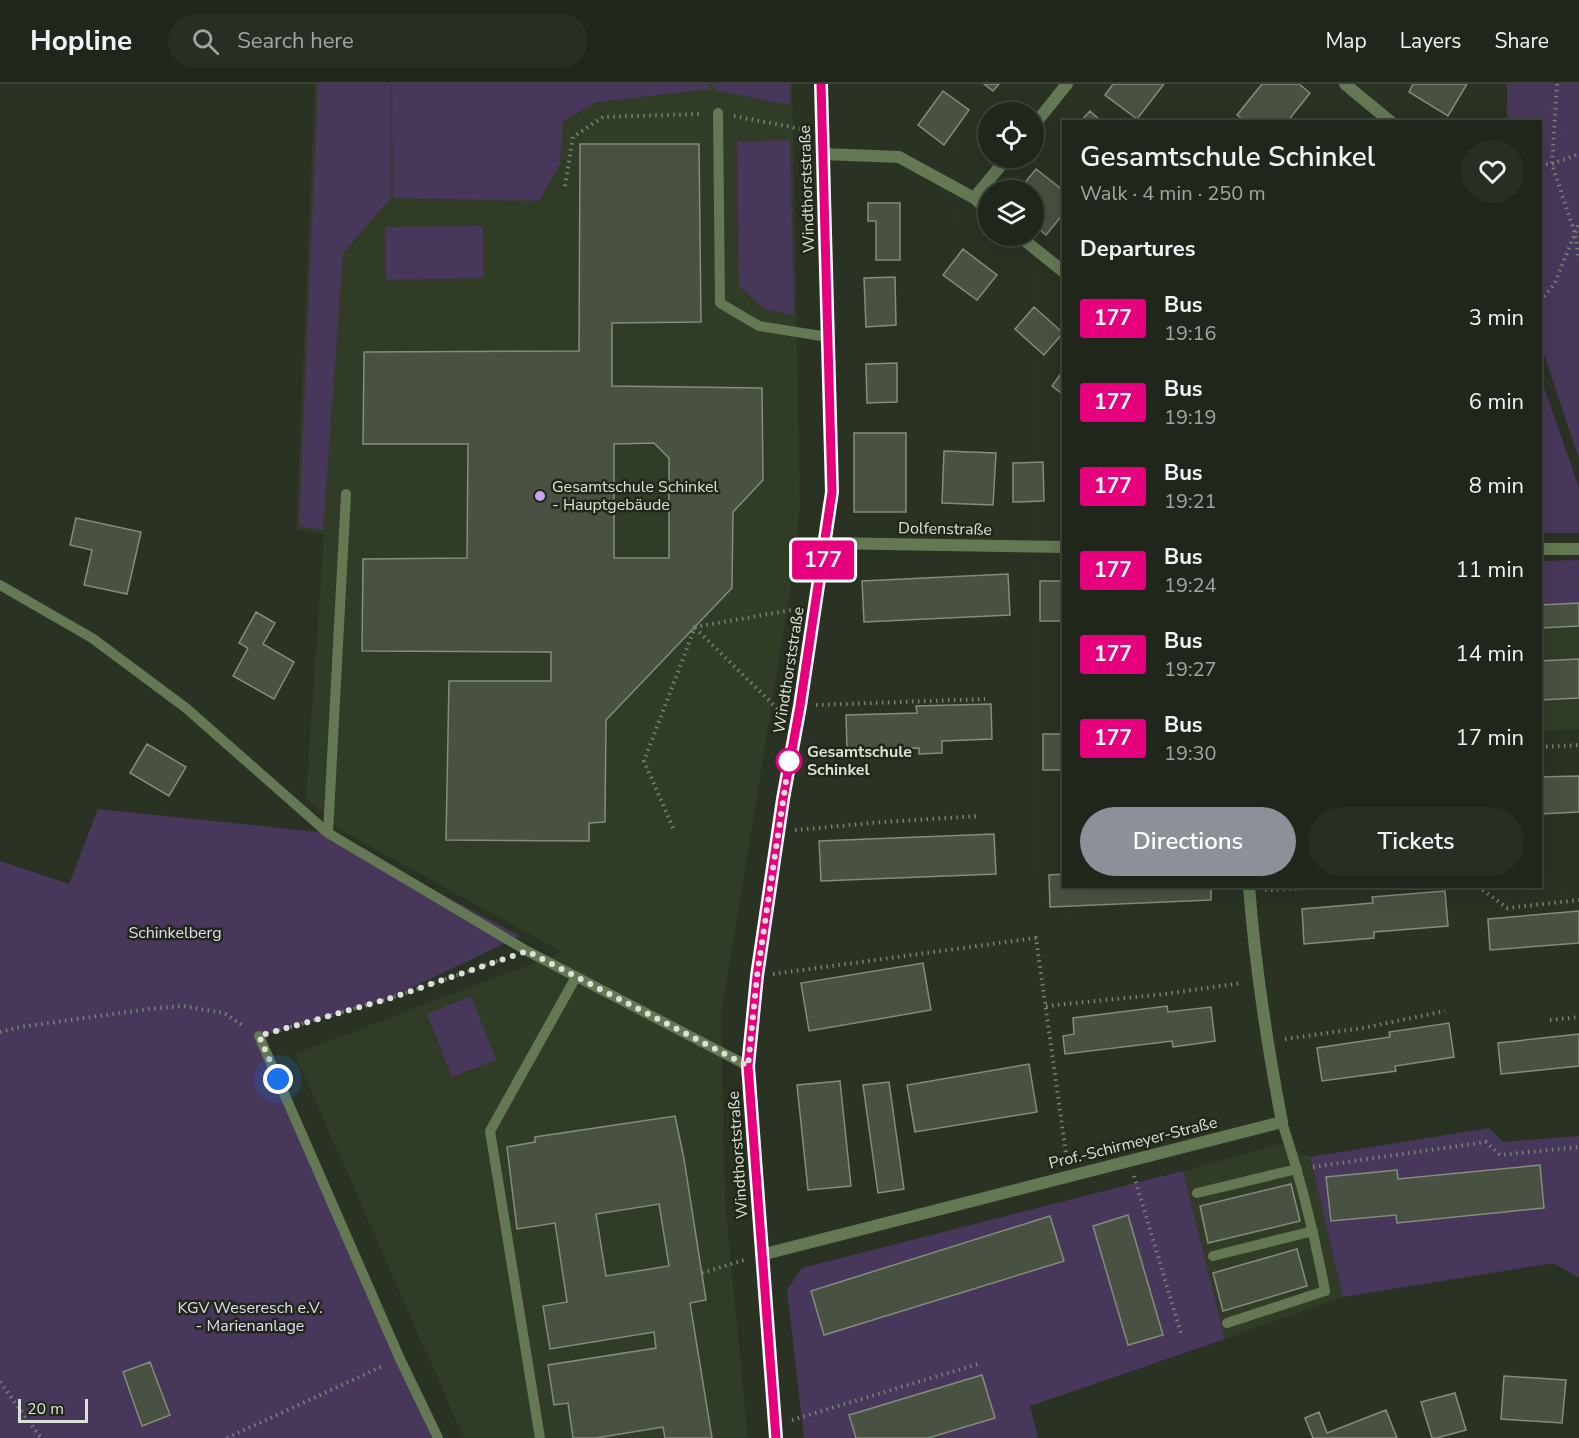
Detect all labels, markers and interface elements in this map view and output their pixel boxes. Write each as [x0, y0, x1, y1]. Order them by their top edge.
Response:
search box [168, 14, 588, 68]
text: Hopline [30, 22, 132, 60]
icon: search [189, 25, 222, 58]
text: Search here [237, 26, 354, 56]
text: Map [1325, 27, 1367, 55]
text: Layers [1400, 27, 1461, 55]
text: Share [1494, 27, 1549, 55]
map controls [978, 102, 1044, 246]
button: locate [978, 102, 1044, 168]
street label: Windthorststraße [794, 125, 820, 253]
text: Gesamtschule Schinkel [1080, 138, 1375, 176]
button: heart [1461, 140, 1524, 203]
button: layers [978, 180, 1044, 246]
text: Walk · 4 min · 250 m [1080, 180, 1266, 207]
text: Departures [1080, 234, 1195, 264]
text: Bus [1164, 290, 1203, 320]
text: 3 min [1469, 303, 1524, 333]
text: 177 [1094, 304, 1132, 332]
text: 19:16 [1164, 320, 1217, 347]
text: Bus [1164, 374, 1203, 404]
text: 6 min [1469, 387, 1524, 417]
text: 177 [1094, 388, 1132, 416]
text: 19:19 [1164, 404, 1217, 431]
text: Bus [1164, 458, 1203, 488]
text: 8 min [1469, 471, 1524, 501]
text: 177 [1094, 472, 1132, 500]
place label: Gesamtschule Schinkel - Hauptgebäude [552, 476, 718, 516]
text: 19:21 [1164, 488, 1217, 515]
marker: Gesamtschule Schinkel - Hauptgebäude [533, 489, 547, 503]
street label: Dolfenstraße [898, 517, 992, 541]
line badge: 177 [788, 540, 858, 580]
text: Bus [1164, 542, 1203, 572]
text: 177 [804, 546, 842, 574]
text: 11 min [1456, 555, 1524, 585]
text: 177 [1094, 556, 1132, 584]
text: 19:24 [1164, 572, 1217, 599]
street label: Windthorststraße [768, 605, 810, 735]
text: Bus [1164, 626, 1203, 656]
text: 14 min [1456, 639, 1524, 669]
text: 177 [1094, 640, 1132, 668]
text: 19:27 [1164, 656, 1217, 683]
text: Bus [1164, 710, 1203, 740]
text: 17 min [1456, 723, 1524, 753]
text: 177 [1094, 724, 1132, 752]
text: 19:30 [1164, 740, 1217, 767]
place label: Gesamtschule Schinkel [807, 741, 912, 781]
marker: Gesamtschule Schinkel [776, 748, 802, 774]
button: Directions [1080, 807, 1296, 876]
button: Tickets [1308, 807, 1524, 876]
park label: Schinkelberg [128, 922, 222, 944]
your location [263, 1064, 293, 1094]
street label: Windthorststraße [723, 1090, 753, 1220]
street label: Prof.-Schirmeyer-Straße [1046, 1111, 1220, 1175]
park label: KGV Weseresch e.V. - Marienanlage [177, 1297, 323, 1337]
scale bar [18, 1396, 88, 1424]
text: 20 m [27, 1398, 64, 1420]

